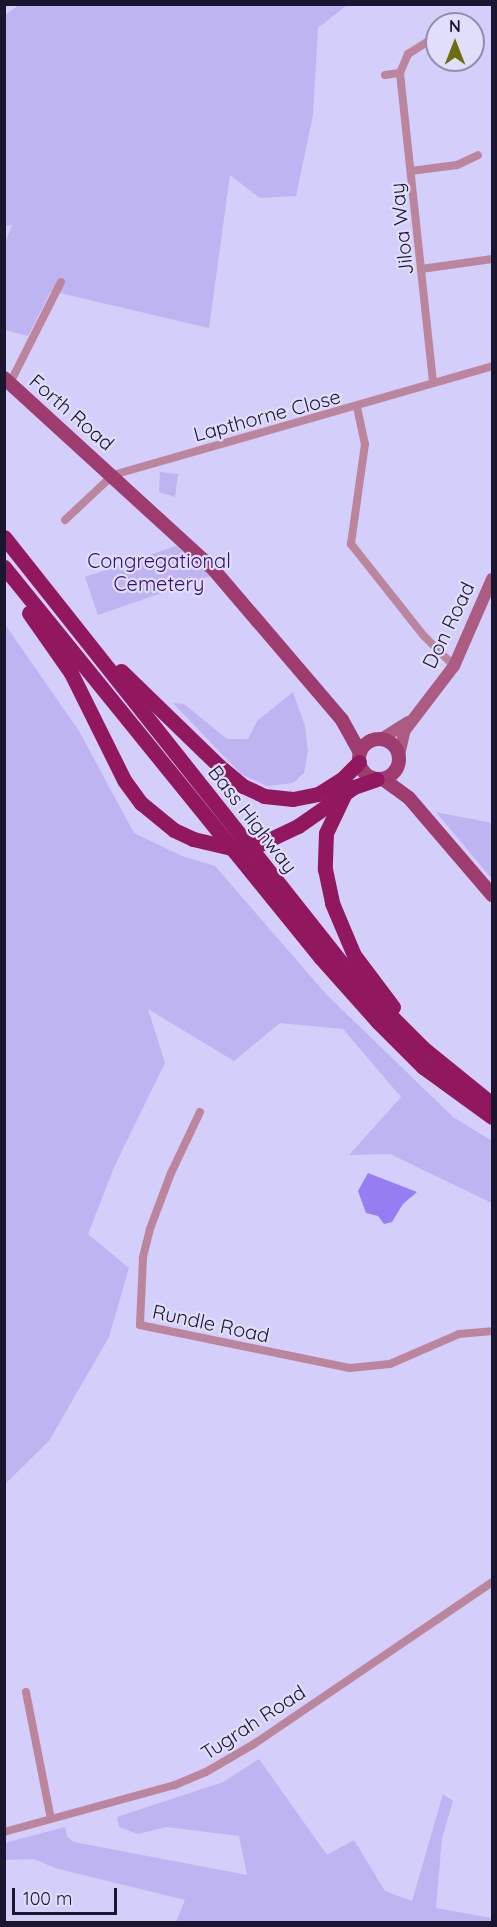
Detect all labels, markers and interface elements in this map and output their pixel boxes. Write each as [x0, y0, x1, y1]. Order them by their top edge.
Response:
north arrow [425, 12, 485, 72]
text: N [449, 16, 461, 36]
street label: Jiloa Way [384, 182, 418, 276]
street label: Forth Road [25, 369, 119, 455]
street label: Lapthorne Close [191, 384, 343, 446]
park label: Congregational Cemetery [87, 549, 231, 596]
street label: Don Road [417, 578, 479, 672]
street label: Bass Highway [203, 760, 303, 878]
street label: Rundle Road [150, 1299, 272, 1347]
street label: Tugrah Road [196, 1679, 310, 1765]
scale bar [15, 1876, 120, 1914]
text: 100 m [23, 1887, 72, 1910]

